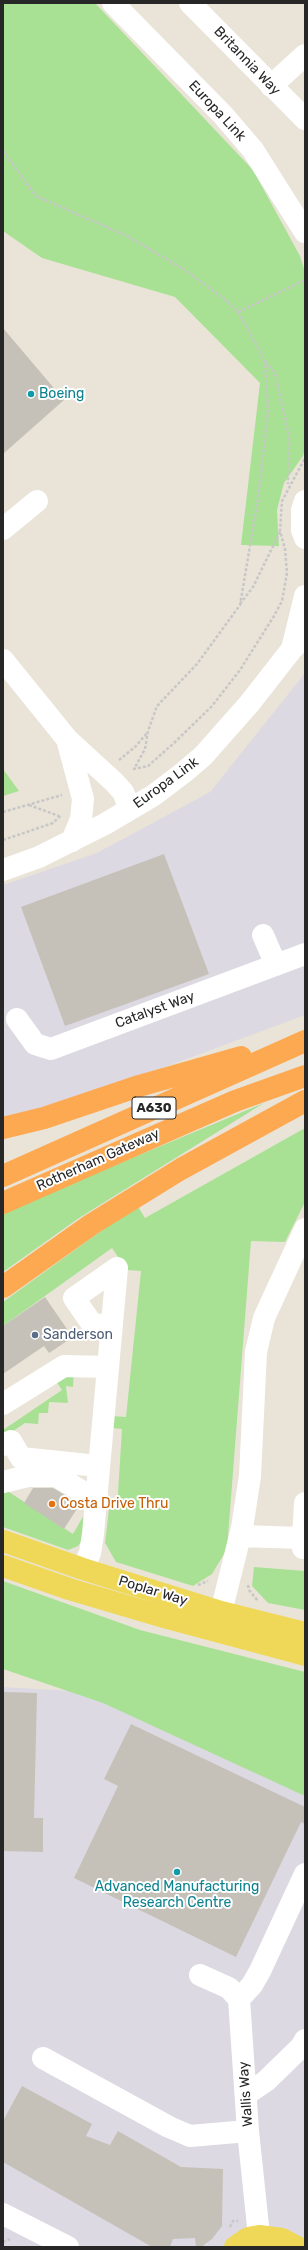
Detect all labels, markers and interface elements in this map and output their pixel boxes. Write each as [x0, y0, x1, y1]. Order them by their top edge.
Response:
street label: Britannia Way [210, 23, 284, 99]
street label: Europa Link [185, 77, 249, 145]
place label: Boeing [39, 386, 84, 402]
marker: Boeing [26, 389, 36, 399]
street label: Europa Link [130, 754, 202, 812]
street label: Catalyst Way [113, 988, 197, 1032]
road number: A630 [132, 1097, 176, 1119]
street label: Rotherham Gateway [34, 1125, 162, 1195]
place label: Sanderson [43, 1327, 113, 1343]
marker: Sanderson [30, 1330, 40, 1340]
place label: Costa Drive Thru [60, 1496, 168, 1512]
marker: Costa Drive Thru [47, 1499, 57, 1509]
street label: Poplar Way [116, 1573, 190, 1609]
marker: Advanced Manufacturing Research Centre [172, 1867, 182, 1877]
place label: Advanced Manufacturing Research Centre [95, 1879, 259, 1912]
street label: Wallis Way [235, 2061, 257, 2127]

